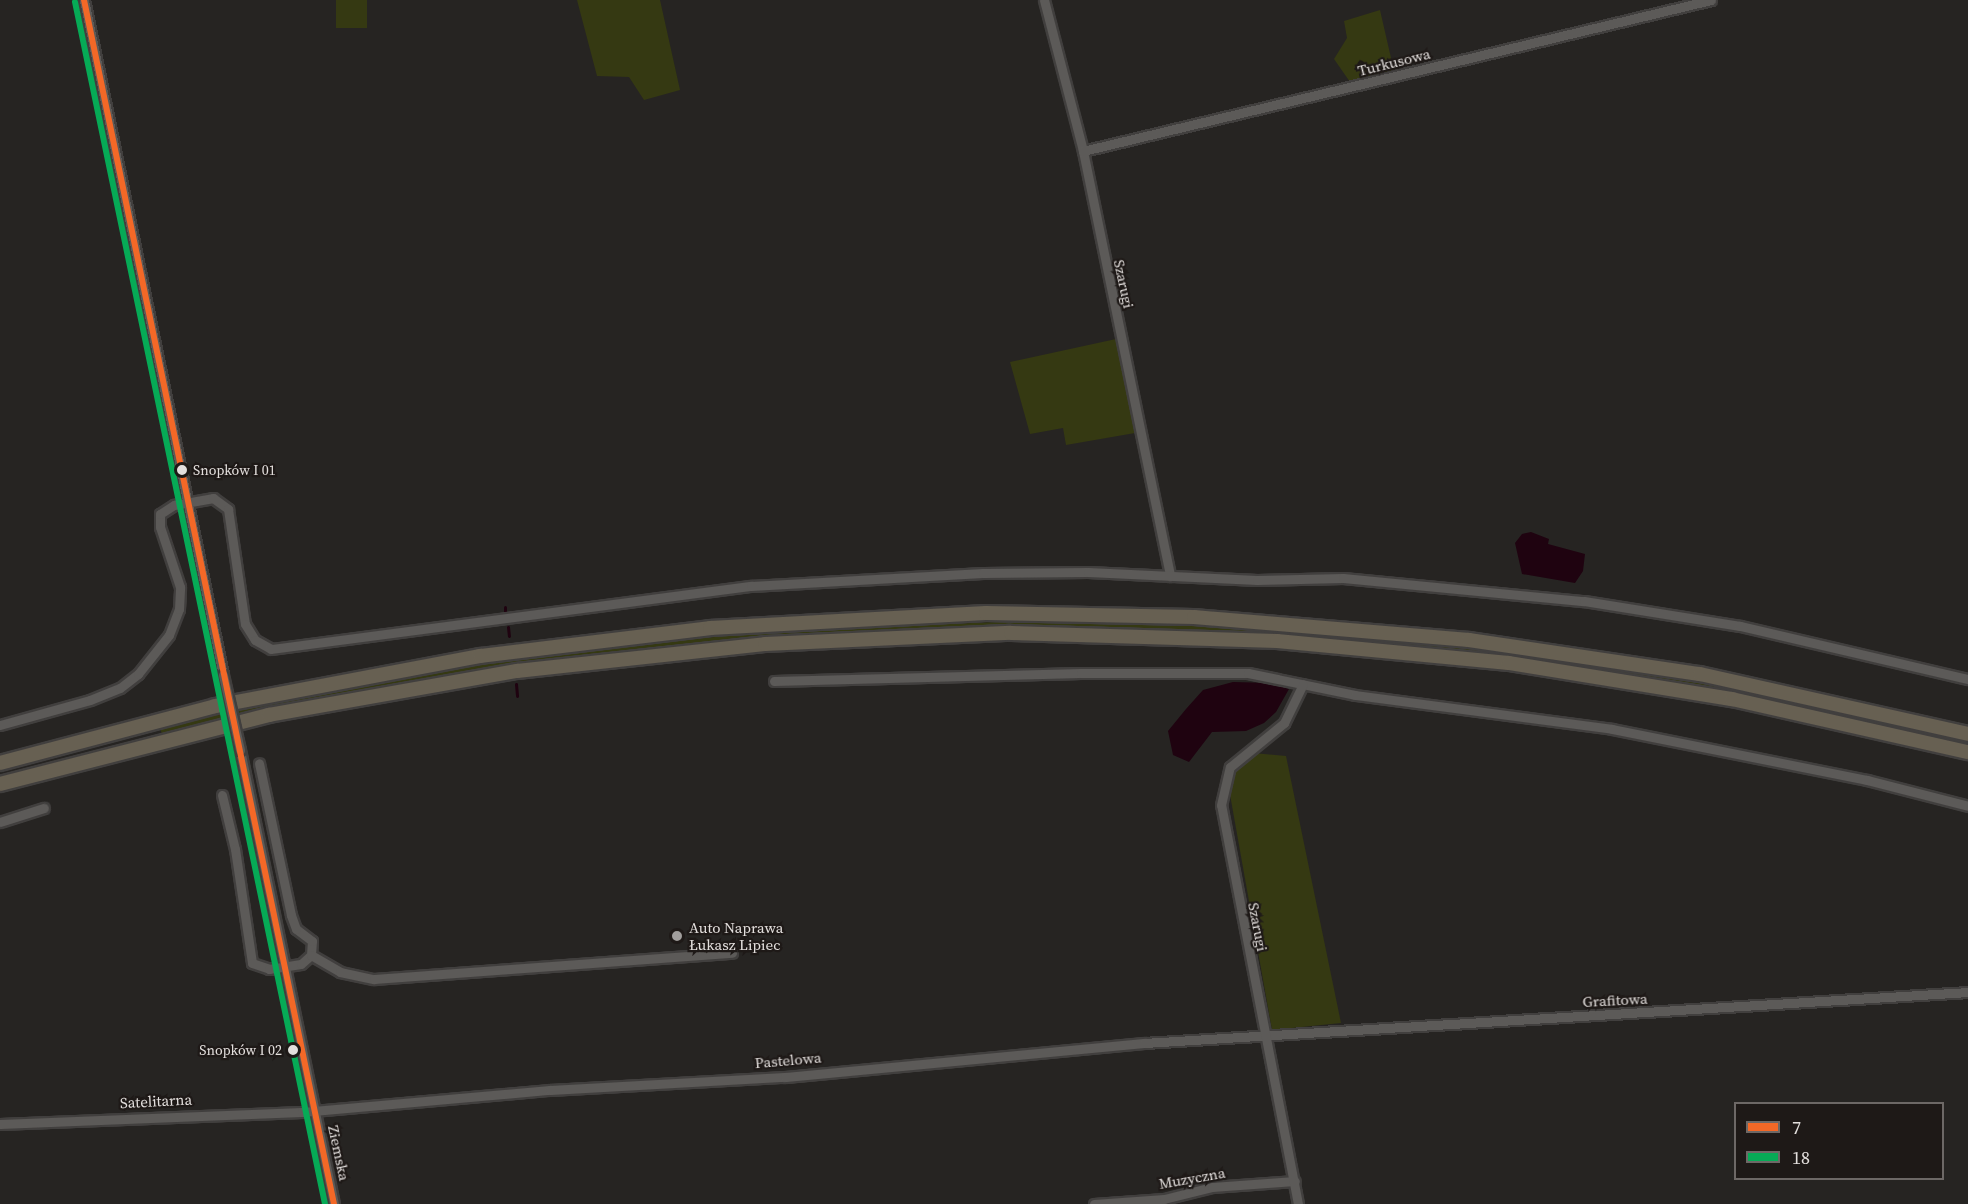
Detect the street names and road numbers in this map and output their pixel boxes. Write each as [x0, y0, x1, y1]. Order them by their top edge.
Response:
street label: Turkusowa [1356, 44, 1432, 80]
street label: Szarugi [1110, 258, 1138, 310]
street label: Szarugi [1244, 901, 1272, 953]
street label: Grafitowa [1582, 989, 1648, 1011]
street label: Pastelowa [754, 1048, 822, 1072]
street label: Satelitarna [120, 1090, 192, 1112]
street label: Ziemska [324, 1124, 354, 1182]
street label: Muzyczna [1157, 1163, 1227, 1193]

